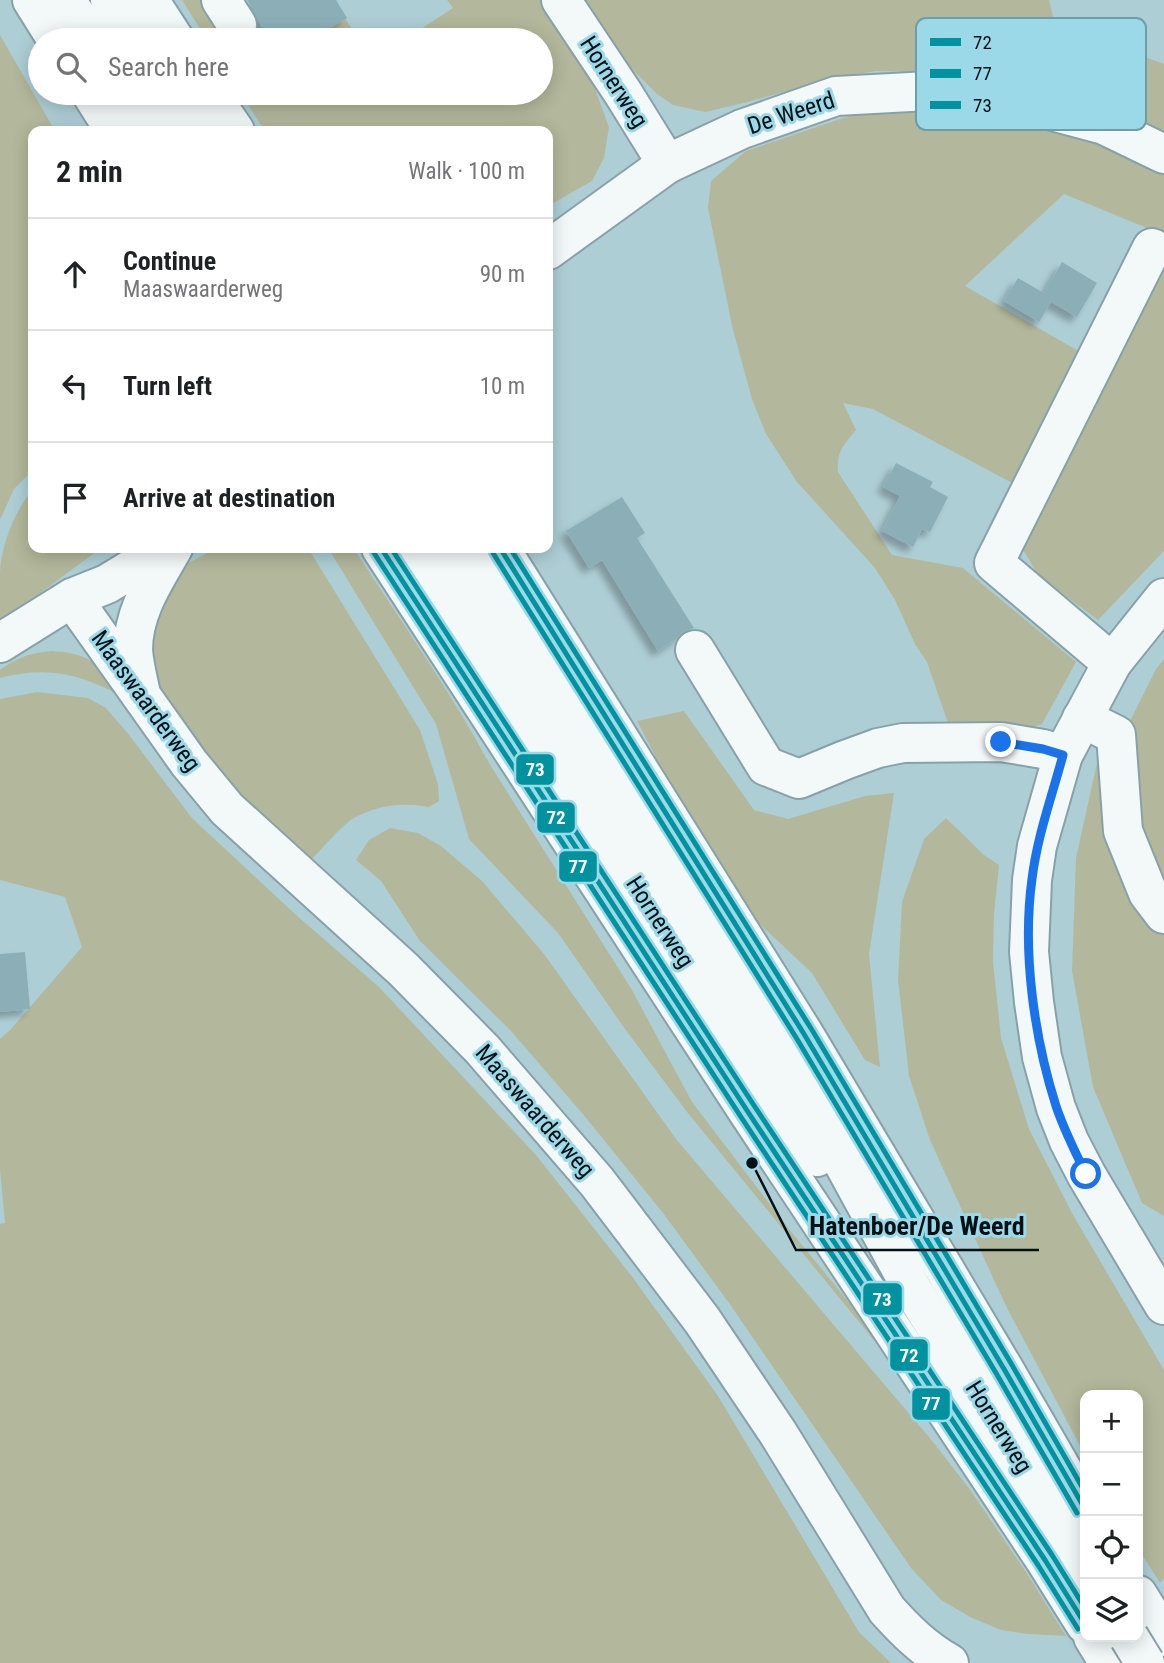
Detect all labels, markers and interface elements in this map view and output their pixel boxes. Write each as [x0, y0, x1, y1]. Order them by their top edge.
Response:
legend [916, 18, 1146, 130]
search box [28, 28, 553, 105]
street label: Hornerweg [574, 31, 654, 133]
text: 72 [973, 31, 992, 54]
icon: search [52, 48, 90, 86]
text: Search here [108, 52, 229, 82]
text: 77 [973, 62, 992, 85]
street label: De Weerd [744, 86, 838, 140]
text: 73 [973, 94, 992, 117]
text: 2 min [56, 154, 123, 189]
text: Walk · 100 m [408, 158, 525, 185]
text: Continue [123, 246, 216, 276]
icon: ahead [56, 255, 94, 293]
text: 90 m [480, 261, 525, 288]
text: Maaswaarderweg [123, 276, 283, 303]
icon: left [56, 367, 94, 405]
text: Turn left [123, 371, 212, 401]
text: 10 m [480, 373, 525, 400]
icon: arrive [56, 479, 94, 517]
text: Arrive at destination [123, 483, 335, 513]
street label: Maaswaarderweg [86, 625, 206, 777]
route end [985, 726, 1016, 757]
line badge: 73 [515, 753, 555, 786]
text: 73 [525, 758, 545, 781]
line badge: 72 [536, 801, 576, 834]
text: 72 [546, 806, 566, 829]
line badge: 77 [558, 850, 598, 883]
text: 77 [568, 855, 588, 878]
street label: Hornerweg [620, 871, 700, 973]
street label: Maaswaarderweg [470, 1039, 600, 1183]
route start [1070, 1158, 1101, 1189]
callout: Hatenboer/De Weerd [796, 1203, 1039, 1250]
text: Hatenboer/De Weerd [809, 1211, 1025, 1241]
line badge: 73 [862, 1282, 903, 1316]
text: 73 [872, 1288, 892, 1311]
line badge: 72 [889, 1338, 929, 1372]
text: 72 [899, 1344, 919, 1367]
street label: Hornerweg [960, 1376, 1038, 1478]
line badge: 77 [911, 1387, 951, 1421]
map controls [1080, 1390, 1143, 1642]
button: + [1080, 1390, 1143, 1453]
text: 77 [921, 1392, 941, 1415]
button: − [1080, 1453, 1143, 1516]
button: locate [1080, 1516, 1143, 1579]
button: layers [1080, 1579, 1143, 1642]

